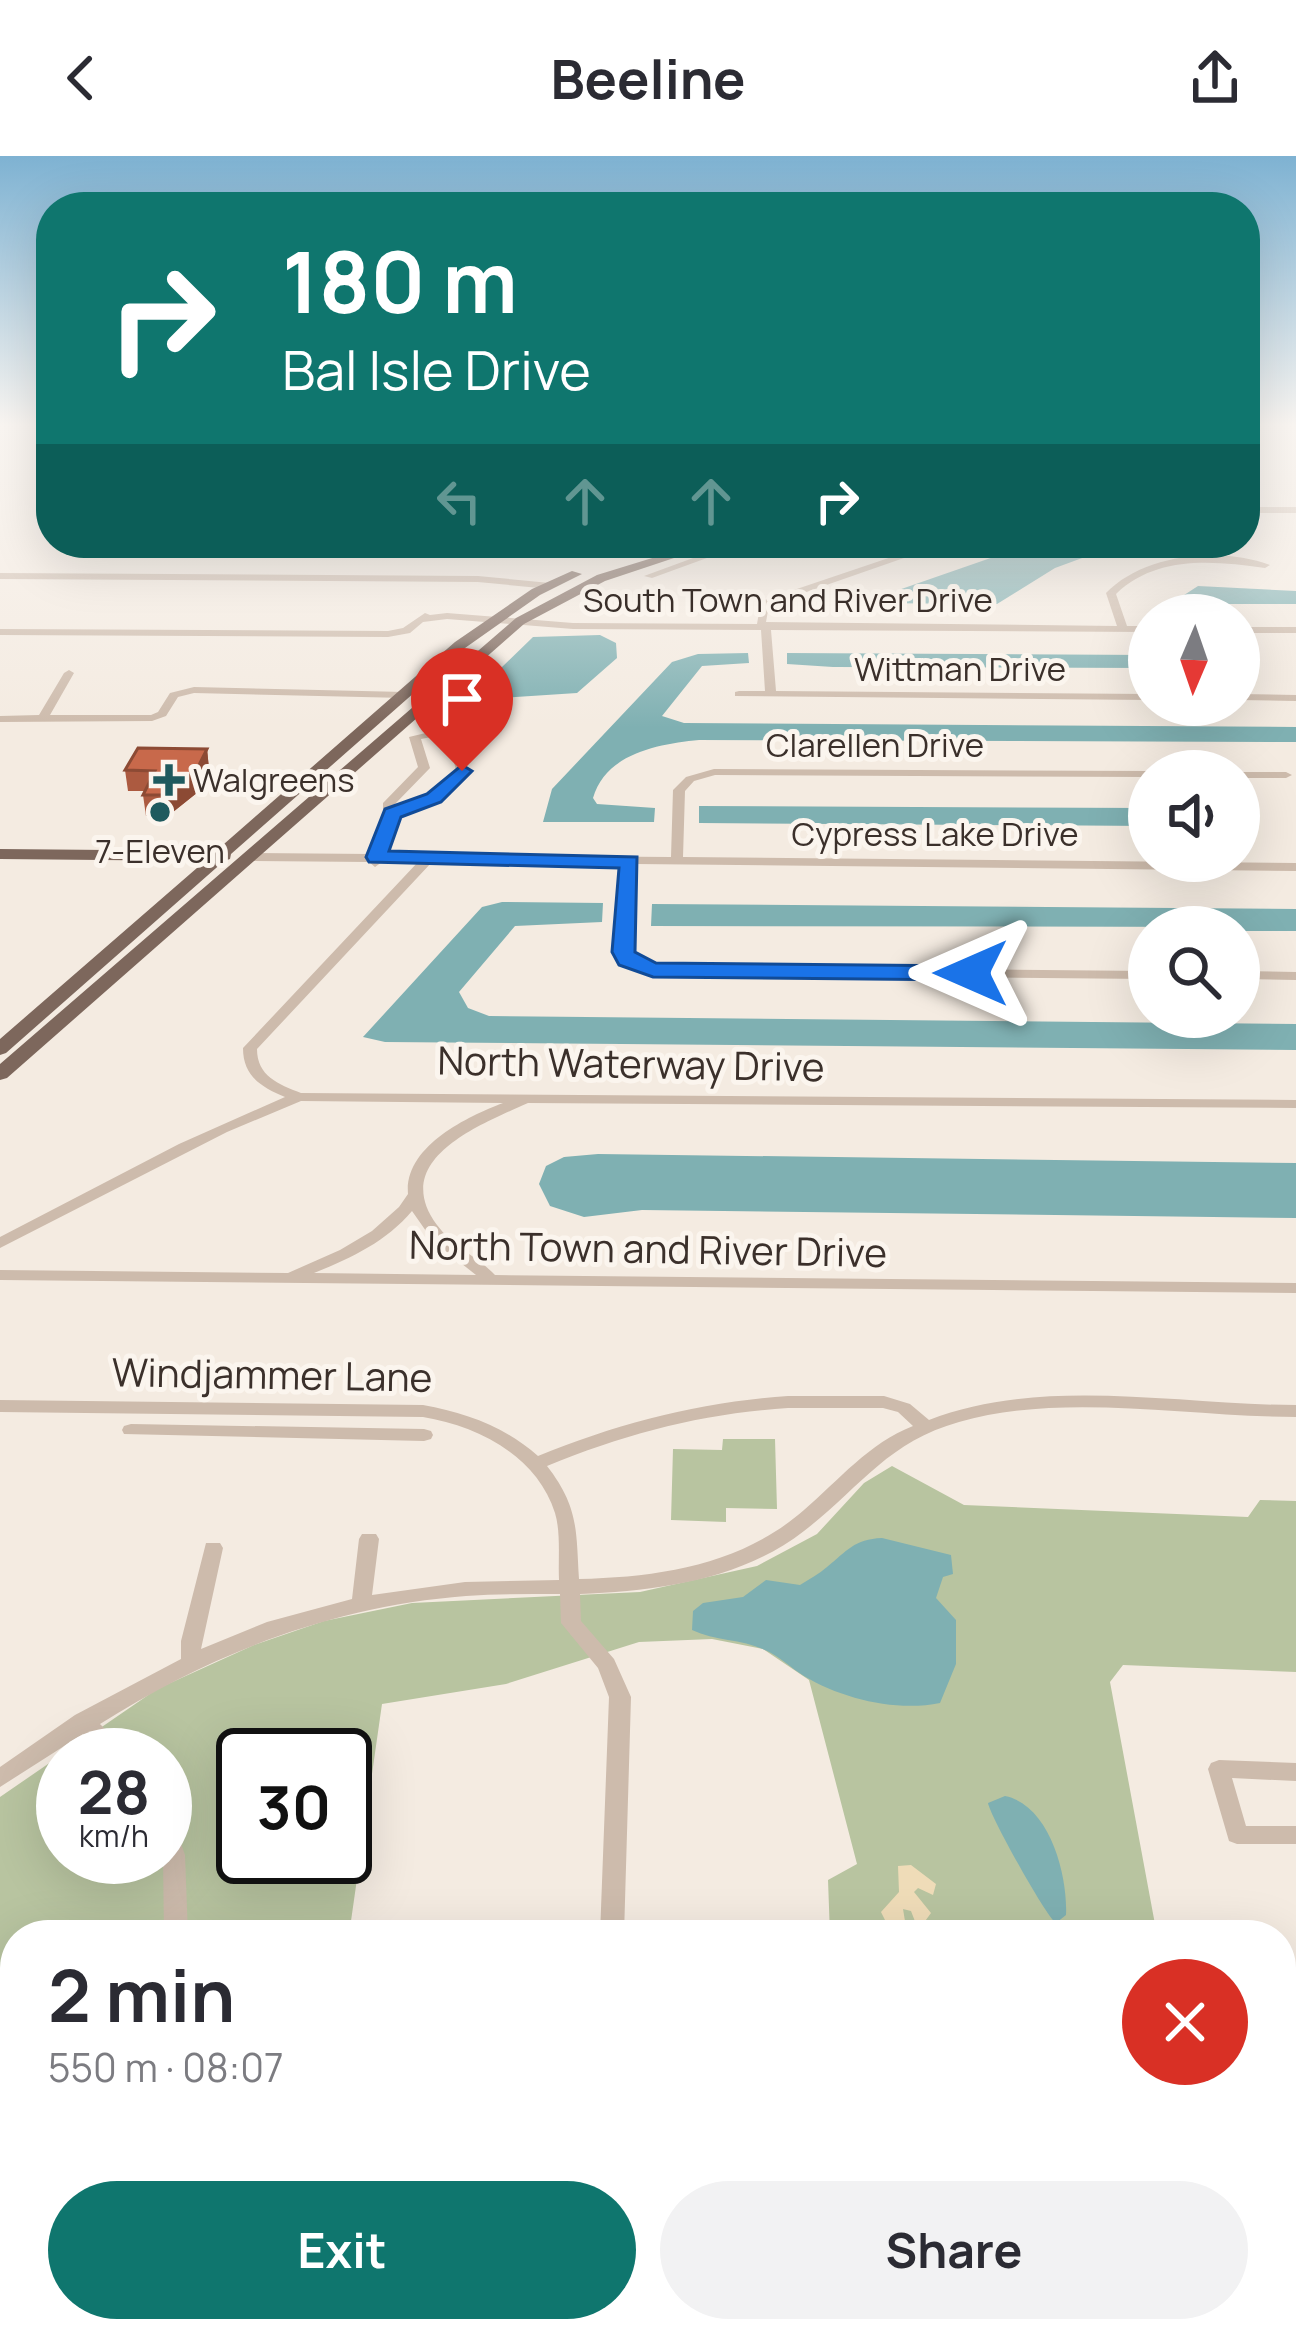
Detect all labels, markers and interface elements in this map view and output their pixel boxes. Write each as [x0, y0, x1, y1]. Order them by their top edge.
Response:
text: Beeline [550, 41, 746, 115]
icon: back [48, 45, 114, 111]
icon: share [1182, 45, 1248, 111]
text: 180 m [282, 223, 518, 338]
icon: right [84, 240, 240, 396]
text: Bal Isle Drive [282, 332, 591, 406]
icon: left [426, 468, 492, 534]
icon: ahead [552, 468, 618, 534]
icon: ahead [678, 468, 744, 534]
icon: right [804, 468, 870, 534]
street label: South Town and River Drive [583, 577, 993, 622]
north arrow [1128, 594, 1260, 726]
map controls [1128, 594, 1260, 1038]
street label: Wittman Drive [854, 646, 1066, 691]
pin [411, 648, 513, 771]
icon: arrive [429, 666, 495, 732]
street label: Clarellen Drive [766, 722, 984, 767]
button: sound [1128, 750, 1260, 882]
place label: Walgreens [193, 757, 355, 802]
marker: Walgreens [156, 767, 182, 793]
marker: 7-Eleven [147, 799, 173, 825]
street label: Cypress Lake Drive [792, 811, 1078, 856]
place label: 7-Eleven [95, 828, 225, 873]
button: search [1128, 906, 1260, 1038]
position arrow [908, 910, 1034, 1036]
street label: North Waterway Drive [437, 1033, 825, 1093]
street label: North Town and River Drive [409, 1217, 887, 1279]
street label: Windjammer Lane [111, 1344, 433, 1404]
speed limit sign: 30 [216, 1728, 372, 1884]
text: 28 [78, 1750, 150, 1832]
text: km/h [79, 1815, 149, 1856]
text: 2 min [48, 1945, 235, 2044]
button: close [1122, 1959, 1248, 2085]
text: 550 m · 08:07 [48, 2040, 284, 2094]
button: Exit [48, 2181, 636, 2319]
button: Share [660, 2181, 1248, 2319]

